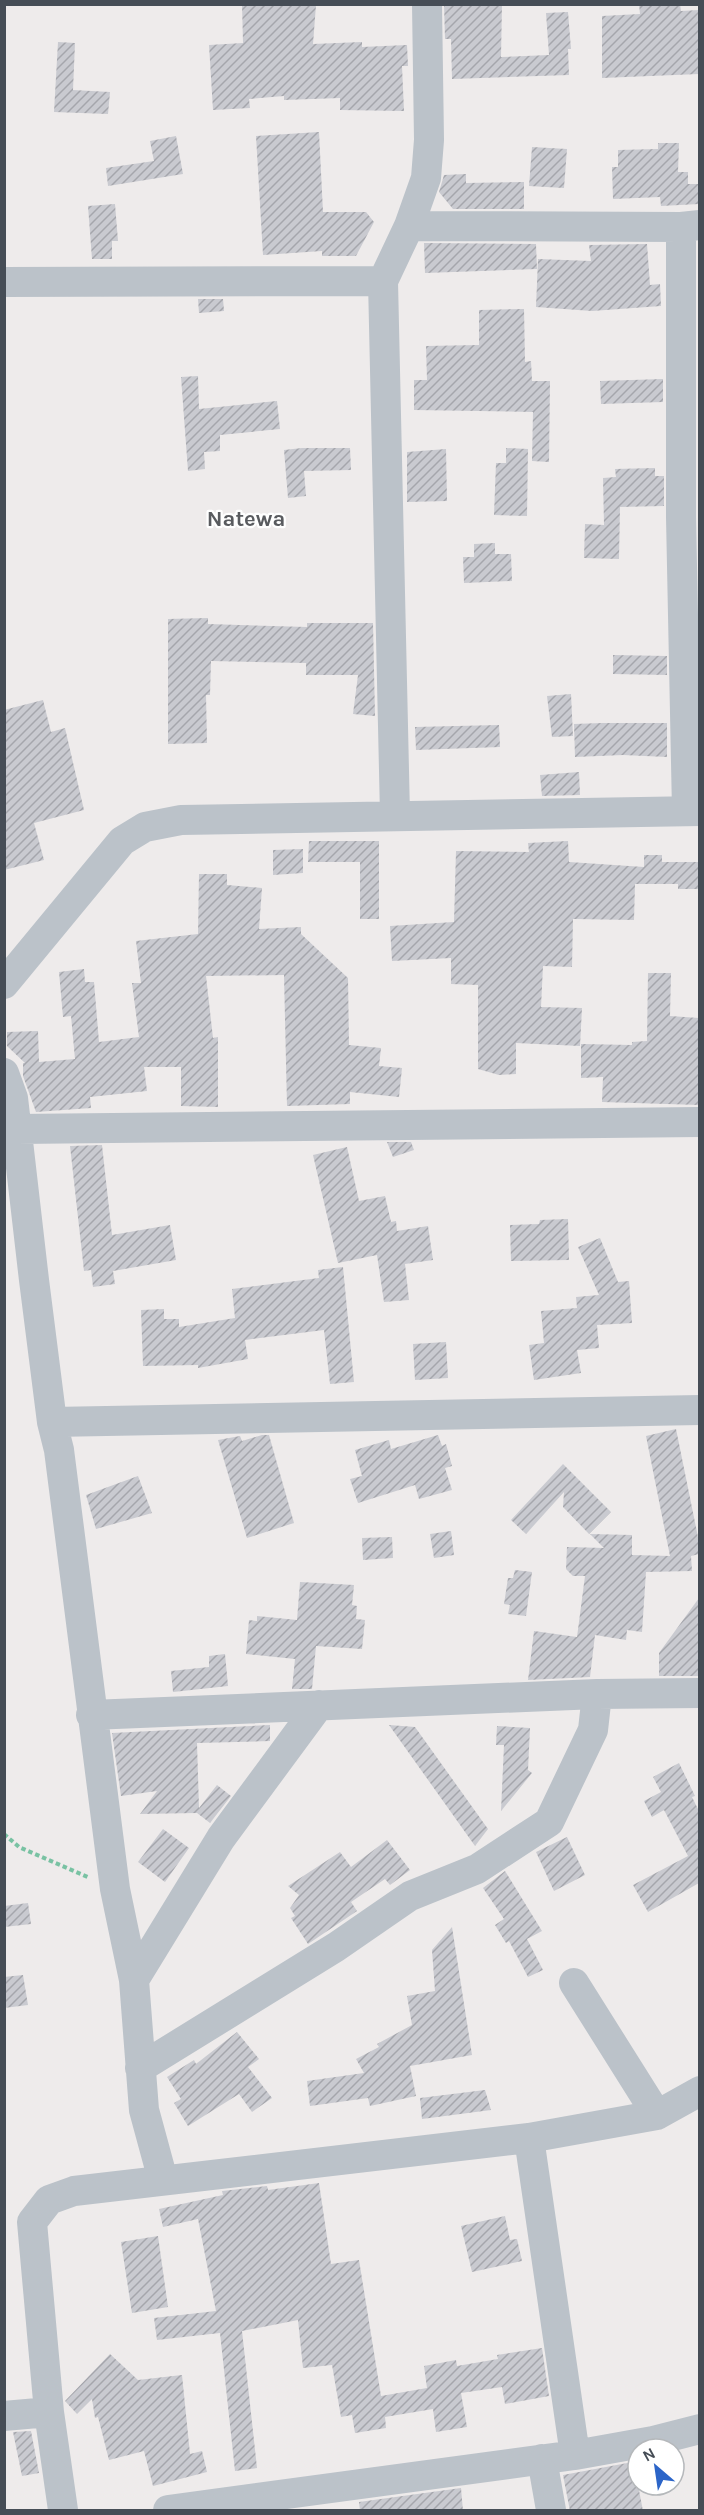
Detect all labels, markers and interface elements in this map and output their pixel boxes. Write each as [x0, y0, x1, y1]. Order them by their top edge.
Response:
district label: Natewa [207, 506, 285, 532]
north arrow [626, 2437, 686, 2497]
text: N [639, 2443, 659, 2465]

